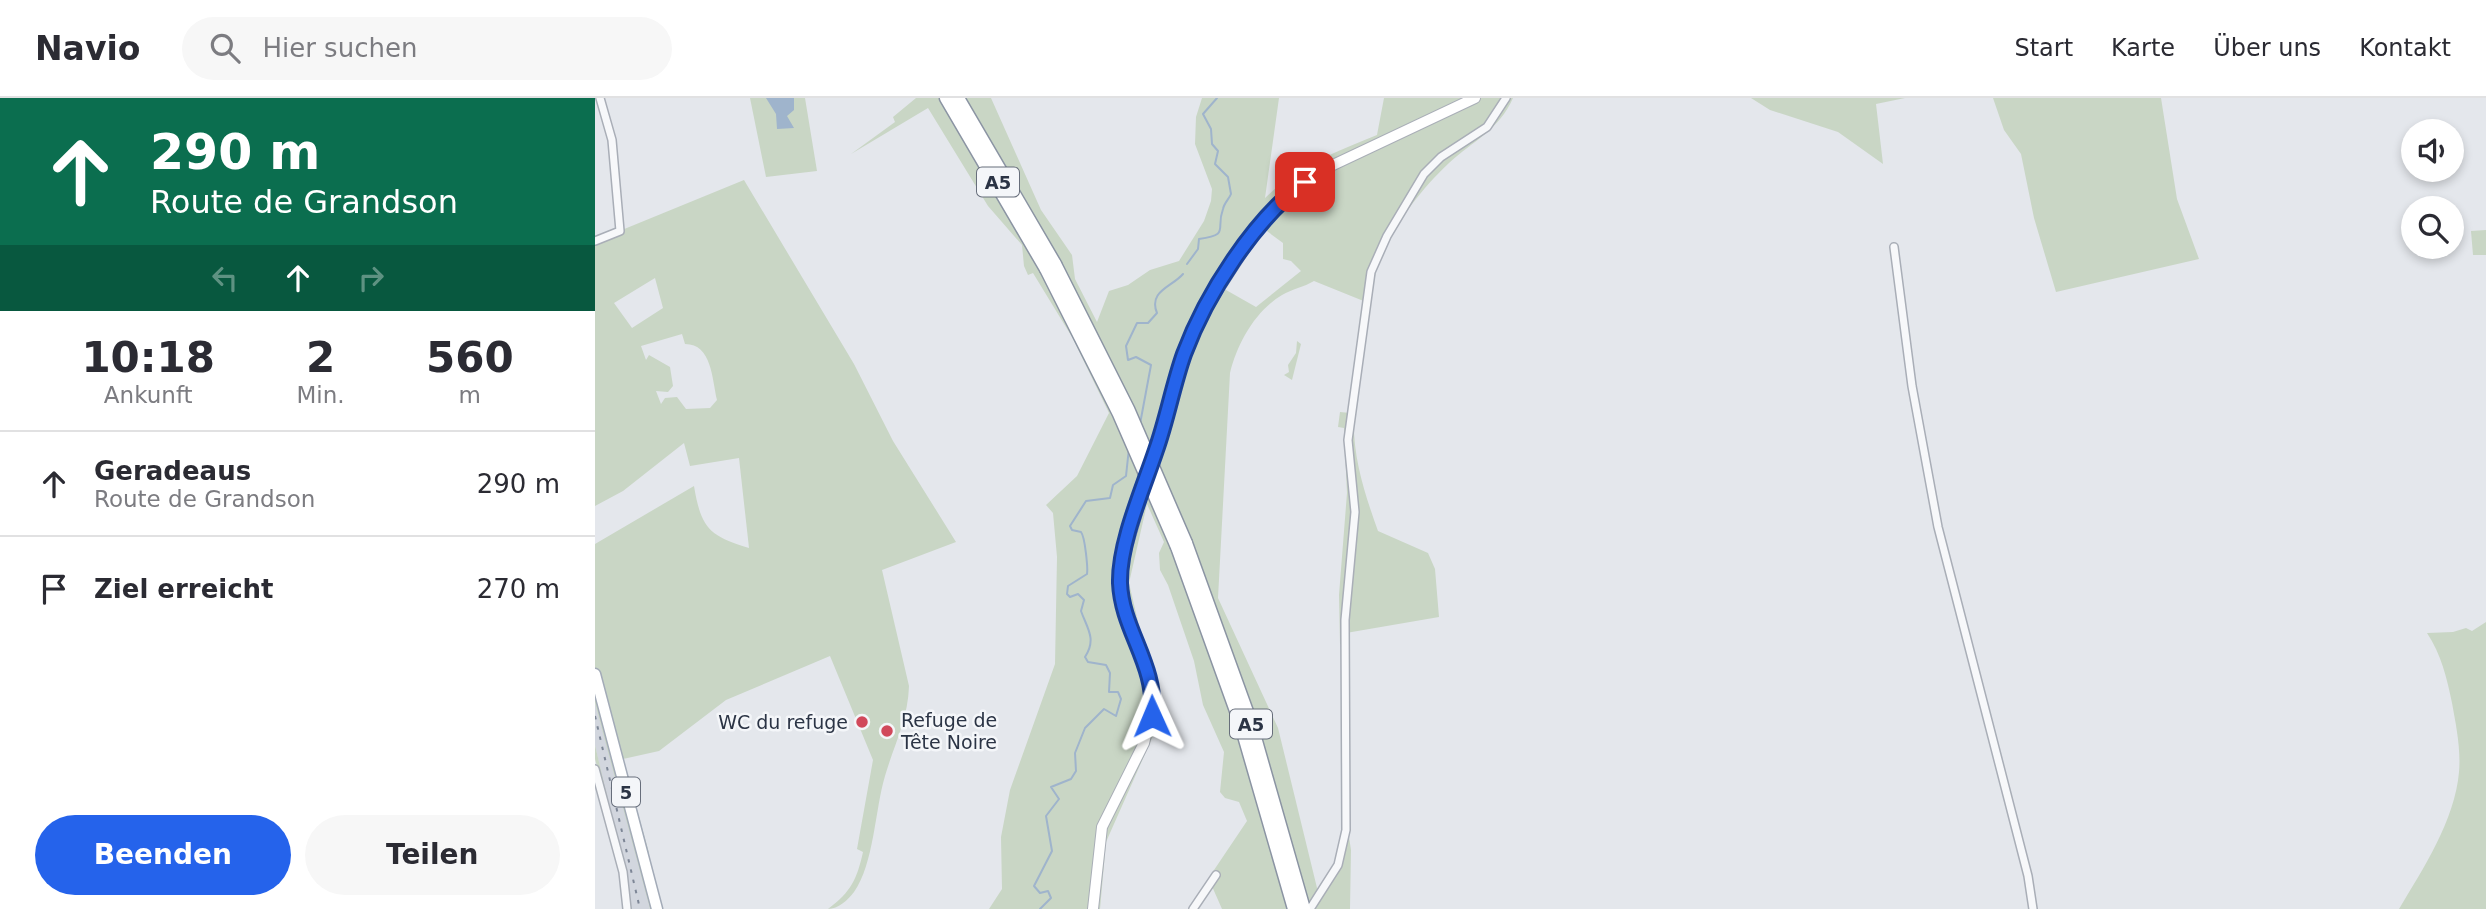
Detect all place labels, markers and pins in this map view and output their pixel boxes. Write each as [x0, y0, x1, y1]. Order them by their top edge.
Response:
pin [1275, 152, 1335, 212]
place label: Refuge de Tête Noire [900, 709, 997, 753]
place label: WC du refuge [718, 711, 848, 733]
marker: WC du refuge [854, 714, 870, 730]
marker: Refuge de Tête Noire [879, 723, 895, 739]

